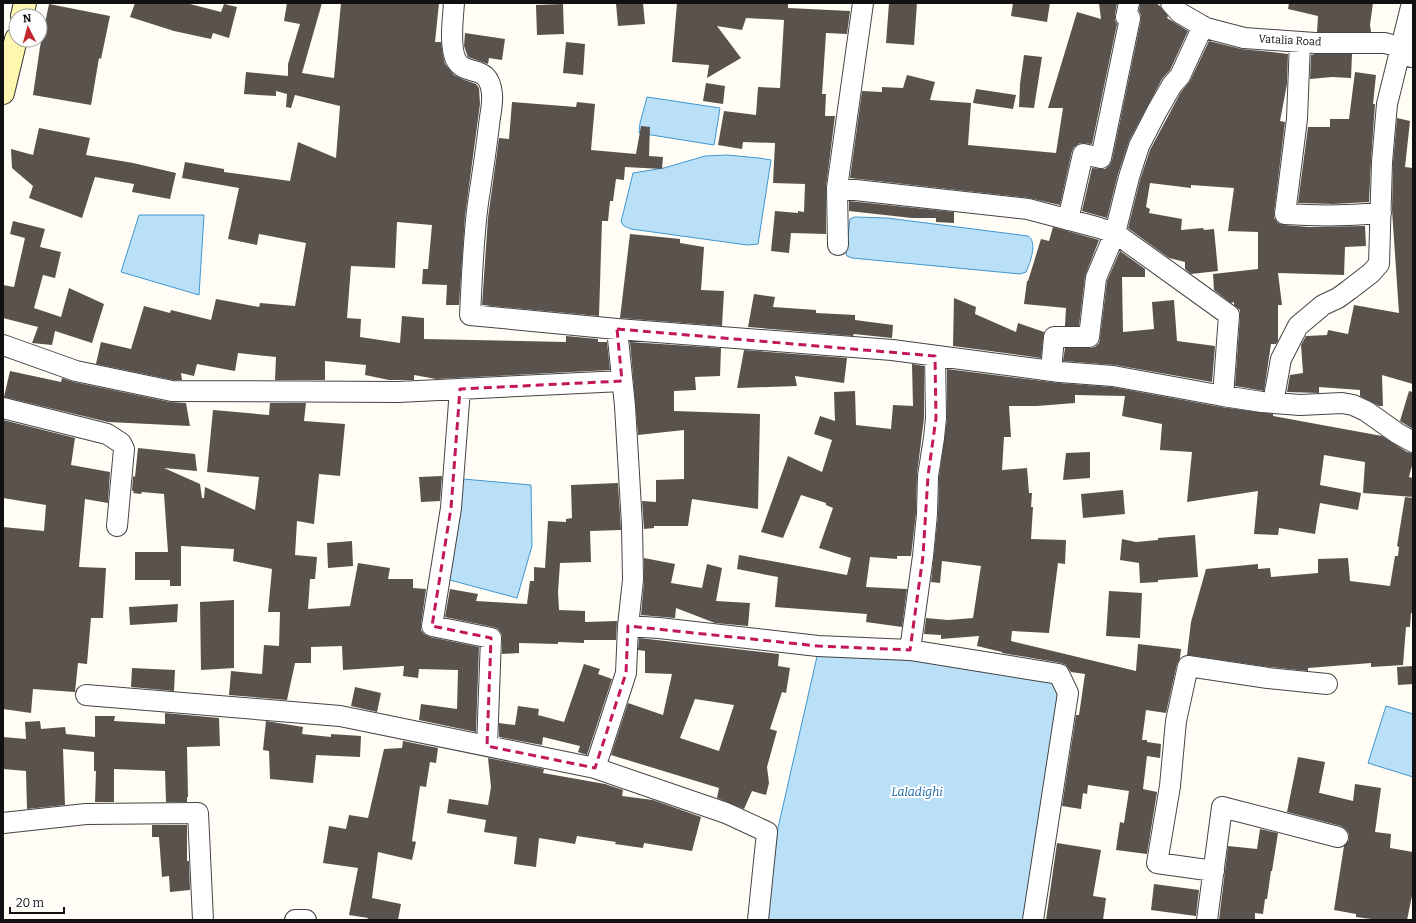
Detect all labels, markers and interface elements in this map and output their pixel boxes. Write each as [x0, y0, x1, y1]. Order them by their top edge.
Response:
north arrow [8, 8, 48, 48]
text: N [22, 12, 32, 25]
street label: Vatalia Road [1258, 32, 1322, 49]
water label: Laladighi [891, 785, 943, 799]
scale bar [10, 889, 64, 915]
text: 20 m [16, 896, 45, 910]

